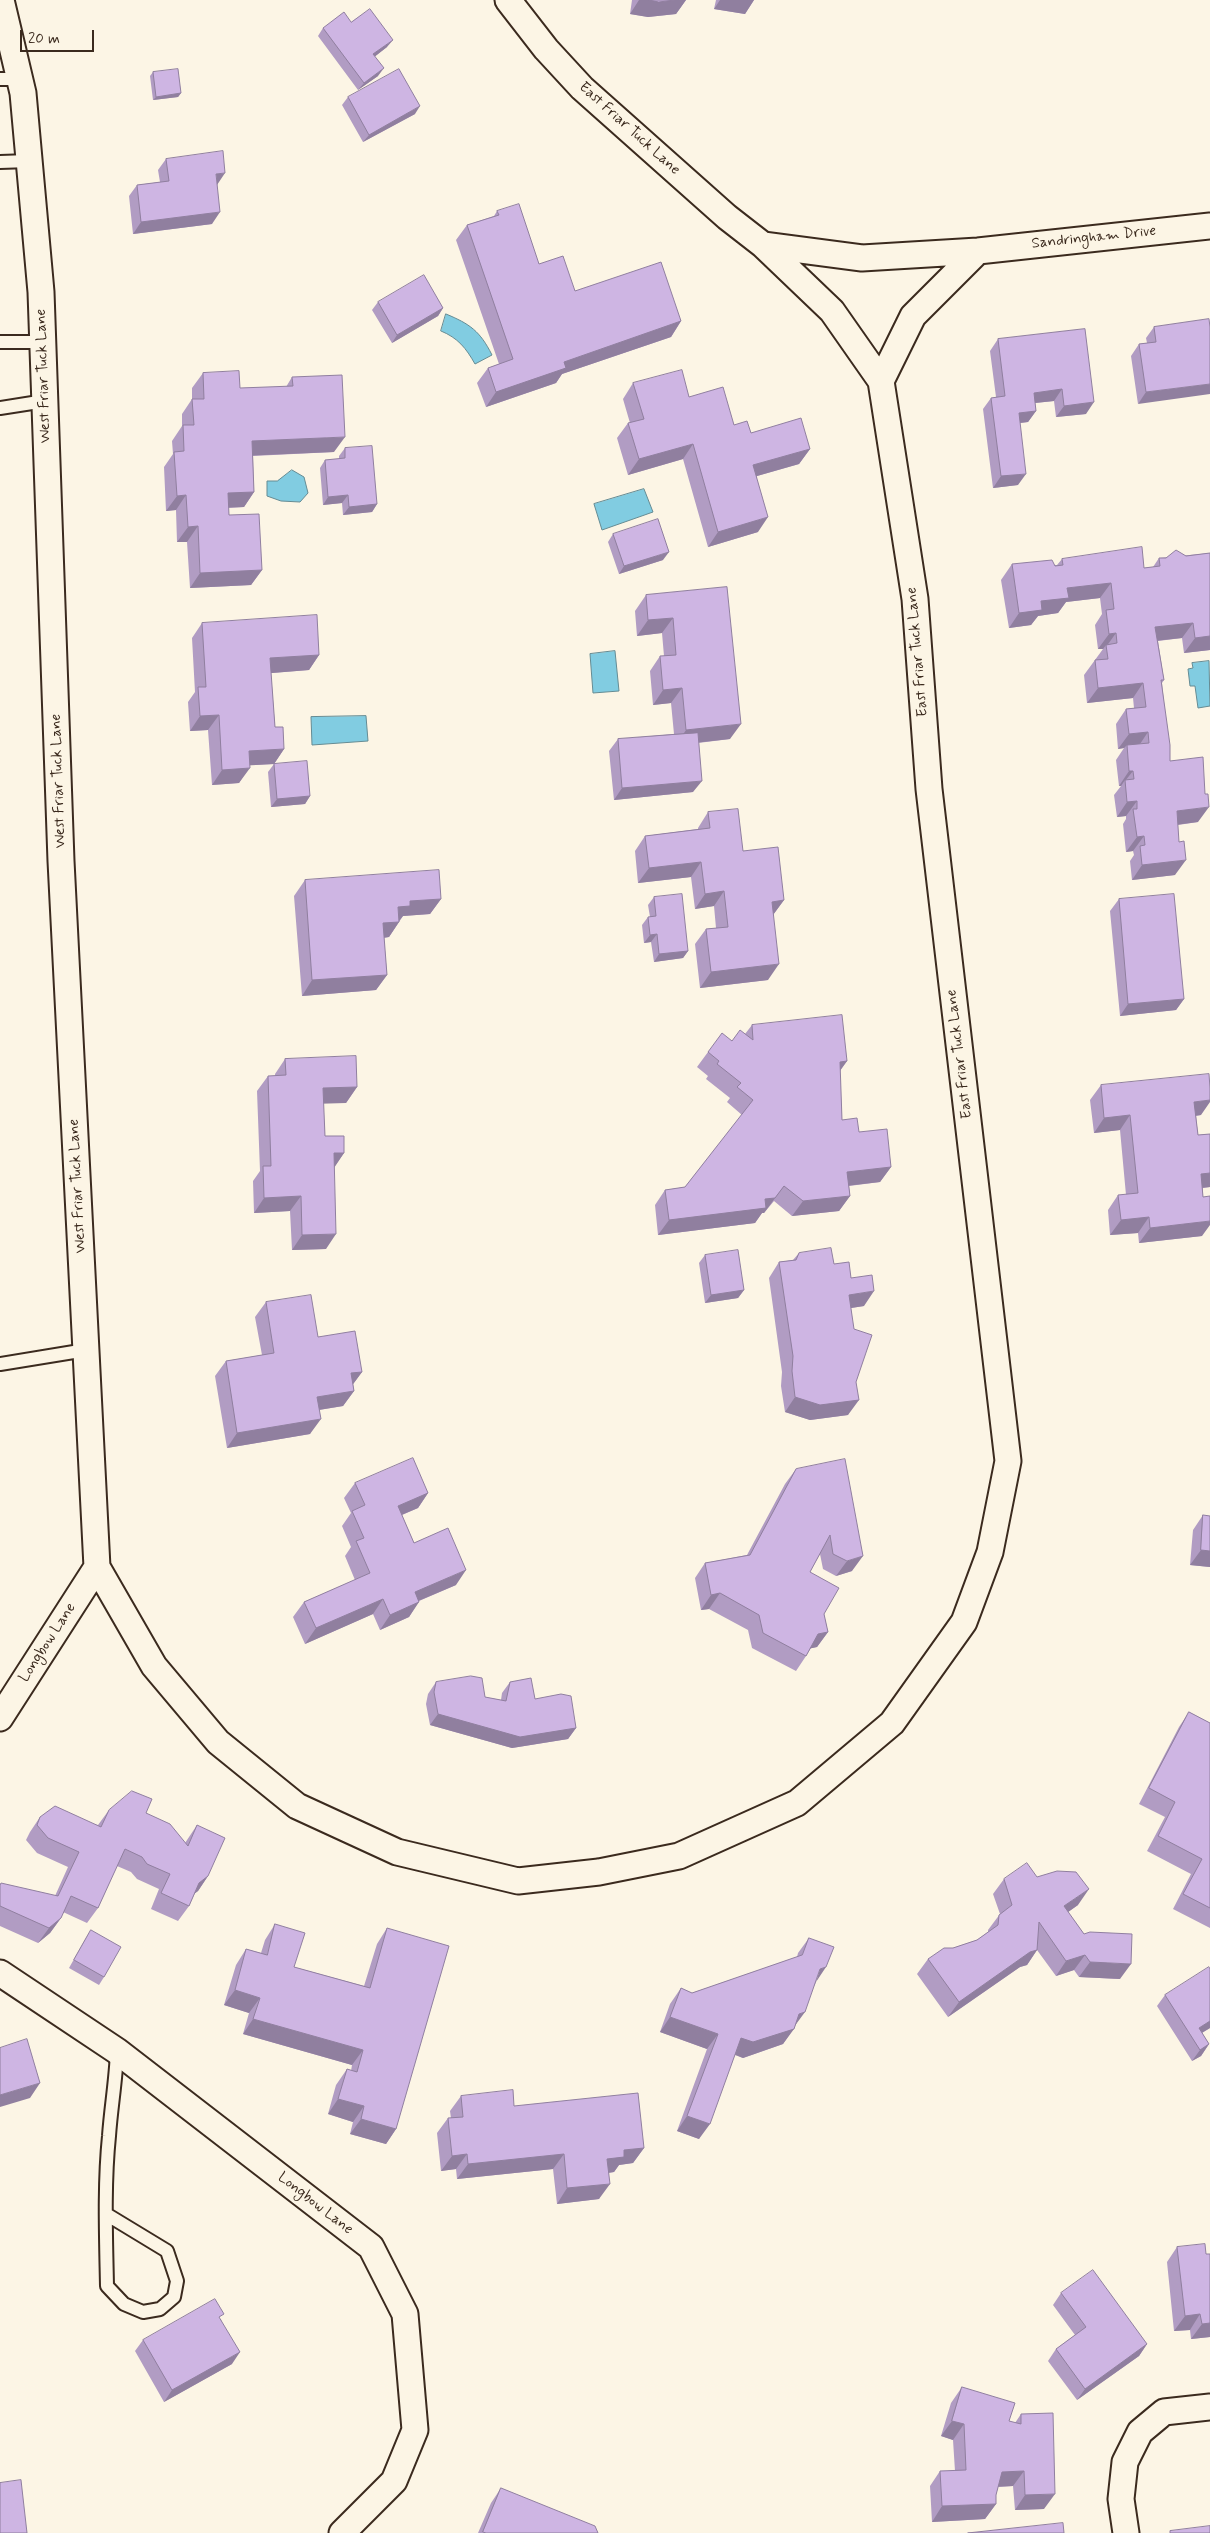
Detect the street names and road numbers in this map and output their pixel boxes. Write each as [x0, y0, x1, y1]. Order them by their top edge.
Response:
street label: East Friar Tuck Lane [575, 79, 683, 179]
street label: Sandringham Drive [1031, 223, 1157, 253]
street label: West Friar Tuck Lane [33, 308, 55, 444]
street label: East Friar Tuck Lane [903, 586, 933, 718]
street label: West Friar Tuck Lane [48, 713, 70, 849]
street label: East Friar Tuck Lane [943, 988, 977, 1120]
street label: West Friar Tuck Lane [65, 1118, 91, 1254]
street label: Longbow Lane [16, 1600, 80, 1686]
street label: Longbow Lane [274, 2169, 356, 2239]

